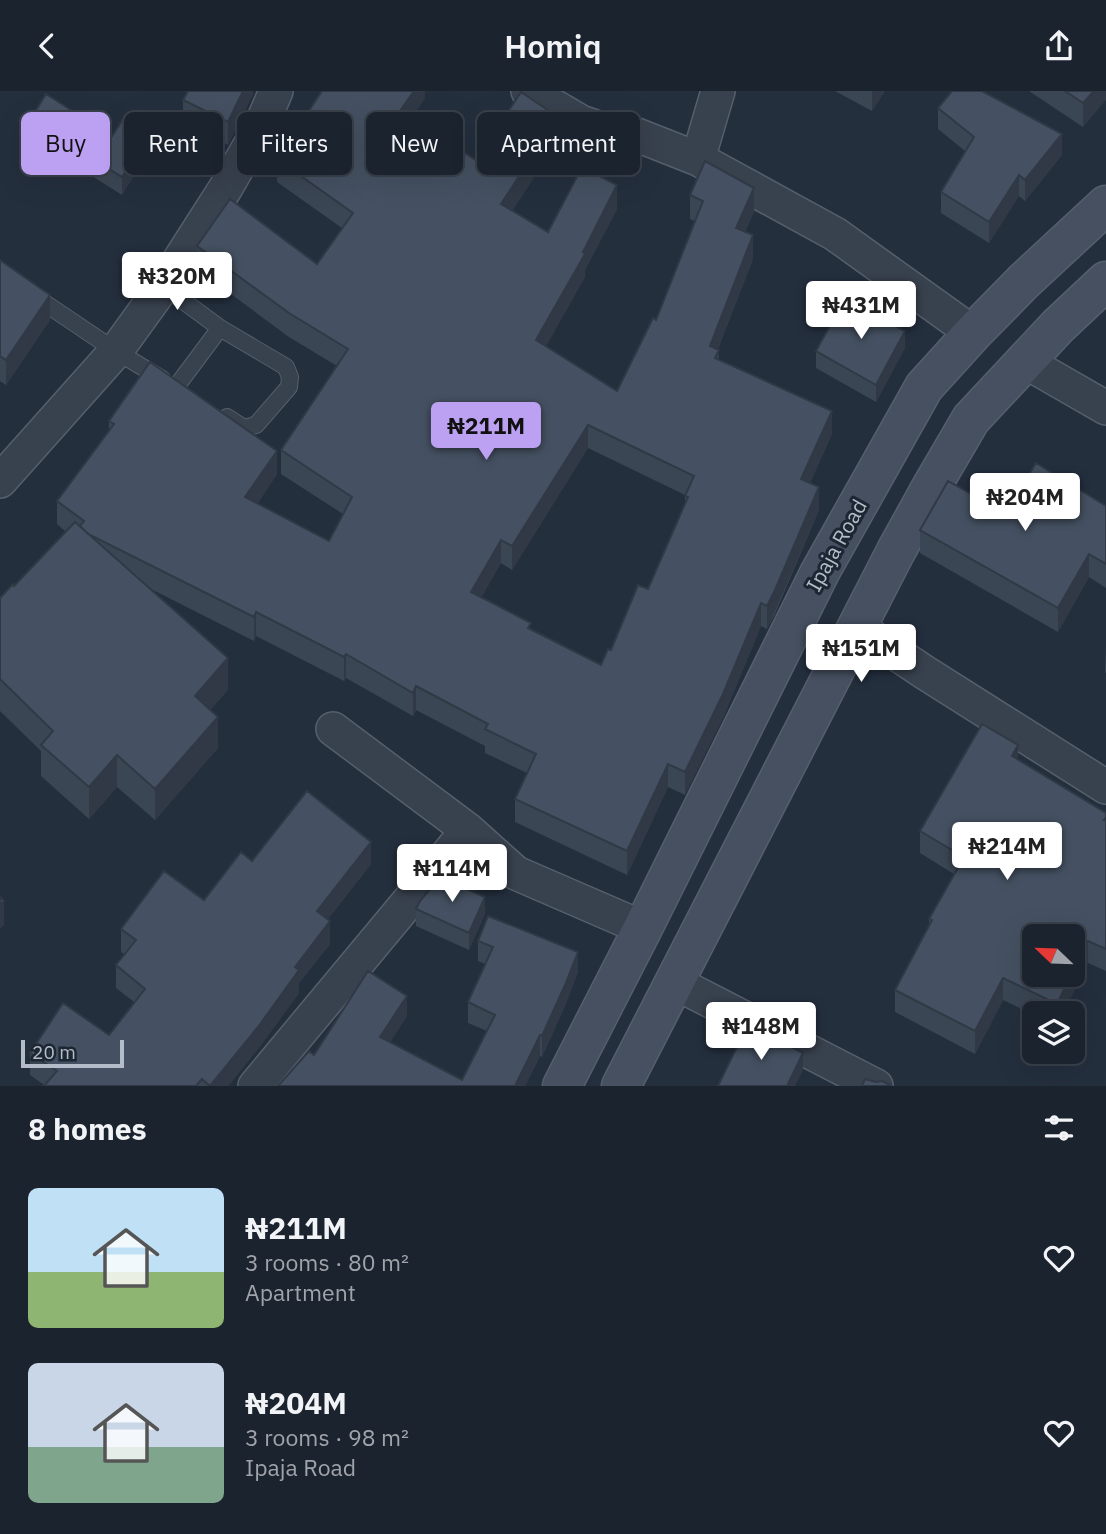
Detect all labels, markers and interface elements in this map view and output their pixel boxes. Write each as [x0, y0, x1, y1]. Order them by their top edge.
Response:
text: Homiq [504, 25, 602, 67]
icon: back [28, 27, 66, 65]
icon: share [1040, 27, 1078, 65]
chip: Buy [21, 112, 110, 175]
chip: Rent [124, 112, 223, 175]
chip: Filters [237, 112, 352, 175]
chip: New [366, 112, 463, 175]
chip: Apartment [477, 112, 640, 175]
pin: ₦320M [128, 253, 226, 312]
text: ₦320M [138, 260, 216, 290]
pin: ₦431M [812, 281, 910, 341]
text: ₦431M [822, 289, 900, 319]
pin: ₦211M [437, 403, 535, 462]
text: ₦211M [447, 410, 525, 440]
pin: ₦204M [976, 473, 1074, 533]
text: ₦204M [986, 481, 1064, 511]
street label: Ipaja Road [799, 494, 873, 596]
pin: ₦151M [812, 625, 910, 684]
text: ₦151M [822, 632, 900, 662]
pin: ₦214M [958, 823, 1056, 882]
text: ₦214M [968, 830, 1046, 860]
pin: ₦114M [403, 845, 501, 904]
text: ₦114M [413, 852, 491, 882]
north arrow [1022, 924, 1085, 987]
map controls [1022, 924, 1085, 1064]
button: layers [1022, 1001, 1085, 1064]
pin: ₦148M [712, 1003, 810, 1062]
text: ₦148M [722, 1010, 800, 1040]
scale bar [21, 1037, 124, 1069]
text: 20 m [32, 1040, 76, 1064]
text: 8 homes [28, 1109, 147, 1148]
icon: filters [1040, 1109, 1078, 1147]
text: ₦211M [245, 1208, 347, 1247]
icon: home [84, 1216, 168, 1300]
icon: heart [1040, 1239, 1078, 1277]
text: 3 rooms · 80 m² [245, 1247, 409, 1277]
text: Apartment [245, 1277, 356, 1307]
text: ₦204M [245, 1383, 347, 1422]
icon: home [84, 1391, 168, 1475]
icon: heart [1040, 1414, 1078, 1452]
text: 3 rooms · 98 m² [245, 1422, 409, 1452]
text: Ipaja Road [245, 1452, 356, 1482]

